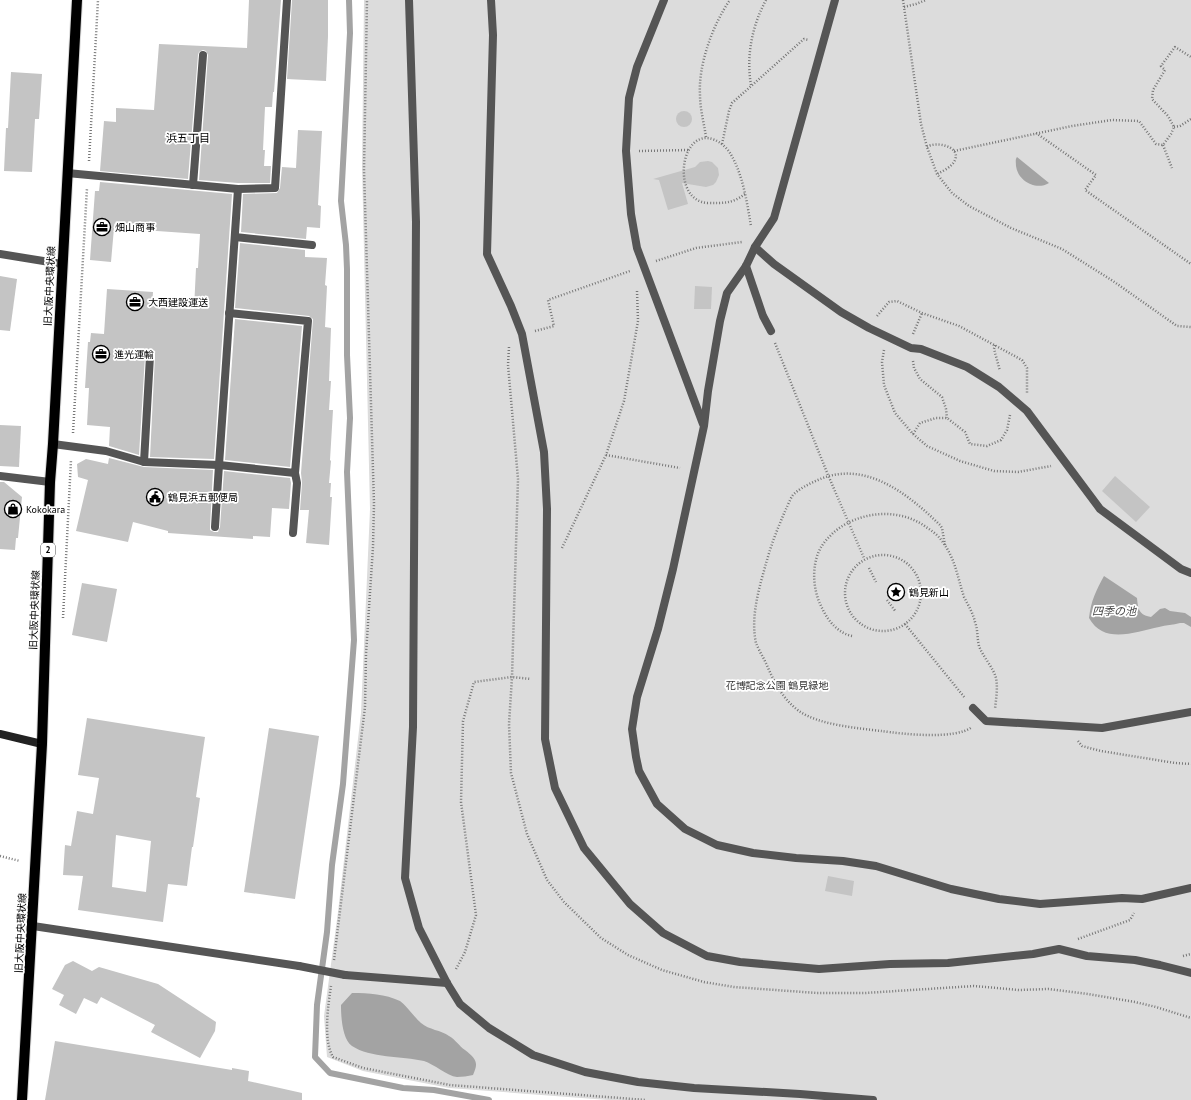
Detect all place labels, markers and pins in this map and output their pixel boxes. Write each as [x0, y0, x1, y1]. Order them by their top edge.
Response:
office icon: 畑山商事 [92, 217, 112, 237]
place label: 畑山商事 [115, 221, 155, 234]
office icon: 大西建設運送 [125, 292, 145, 312]
place label: 大西建設運送 [148, 296, 208, 309]
office icon: 進光運輸 [91, 344, 111, 364]
place label: 進光運輸 [114, 348, 154, 361]
public building icon: 鶴見浜五郵便局 [145, 487, 165, 507]
place label: 鶴見浜五郵便局 [168, 491, 238, 504]
shop icon: Kokokara [3, 499, 23, 519]
place label: Kokokara [26, 503, 65, 516]
place icon: 鶴見新山 [886, 582, 906, 602]
place label: 鶴見新山 [909, 586, 949, 599]

